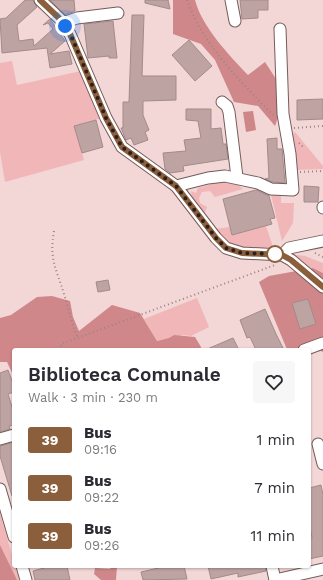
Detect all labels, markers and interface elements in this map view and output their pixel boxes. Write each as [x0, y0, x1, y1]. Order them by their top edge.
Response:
your location [55, 16, 75, 36]
unlabelled marker [266, 245, 284, 263]
button: heart [253, 361, 295, 403]
text: Biblioteca Comunale [28, 363, 221, 386]
text: Walk · 3 min · 230 m [28, 390, 158, 405]
text: Bus [84, 424, 112, 442]
text: 1 min [256, 431, 295, 449]
text: 39 [42, 432, 58, 448]
text: 09:16 [84, 442, 117, 457]
text: Bus [84, 472, 112, 490]
text: 7 min [254, 479, 295, 497]
text: 39 [42, 480, 58, 496]
text: 09:22 [84, 490, 119, 505]
text: Bus [84, 520, 112, 538]
text: 11 min [251, 527, 295, 545]
text: 39 [42, 528, 58, 544]
text: 09:26 [84, 538, 119, 553]

